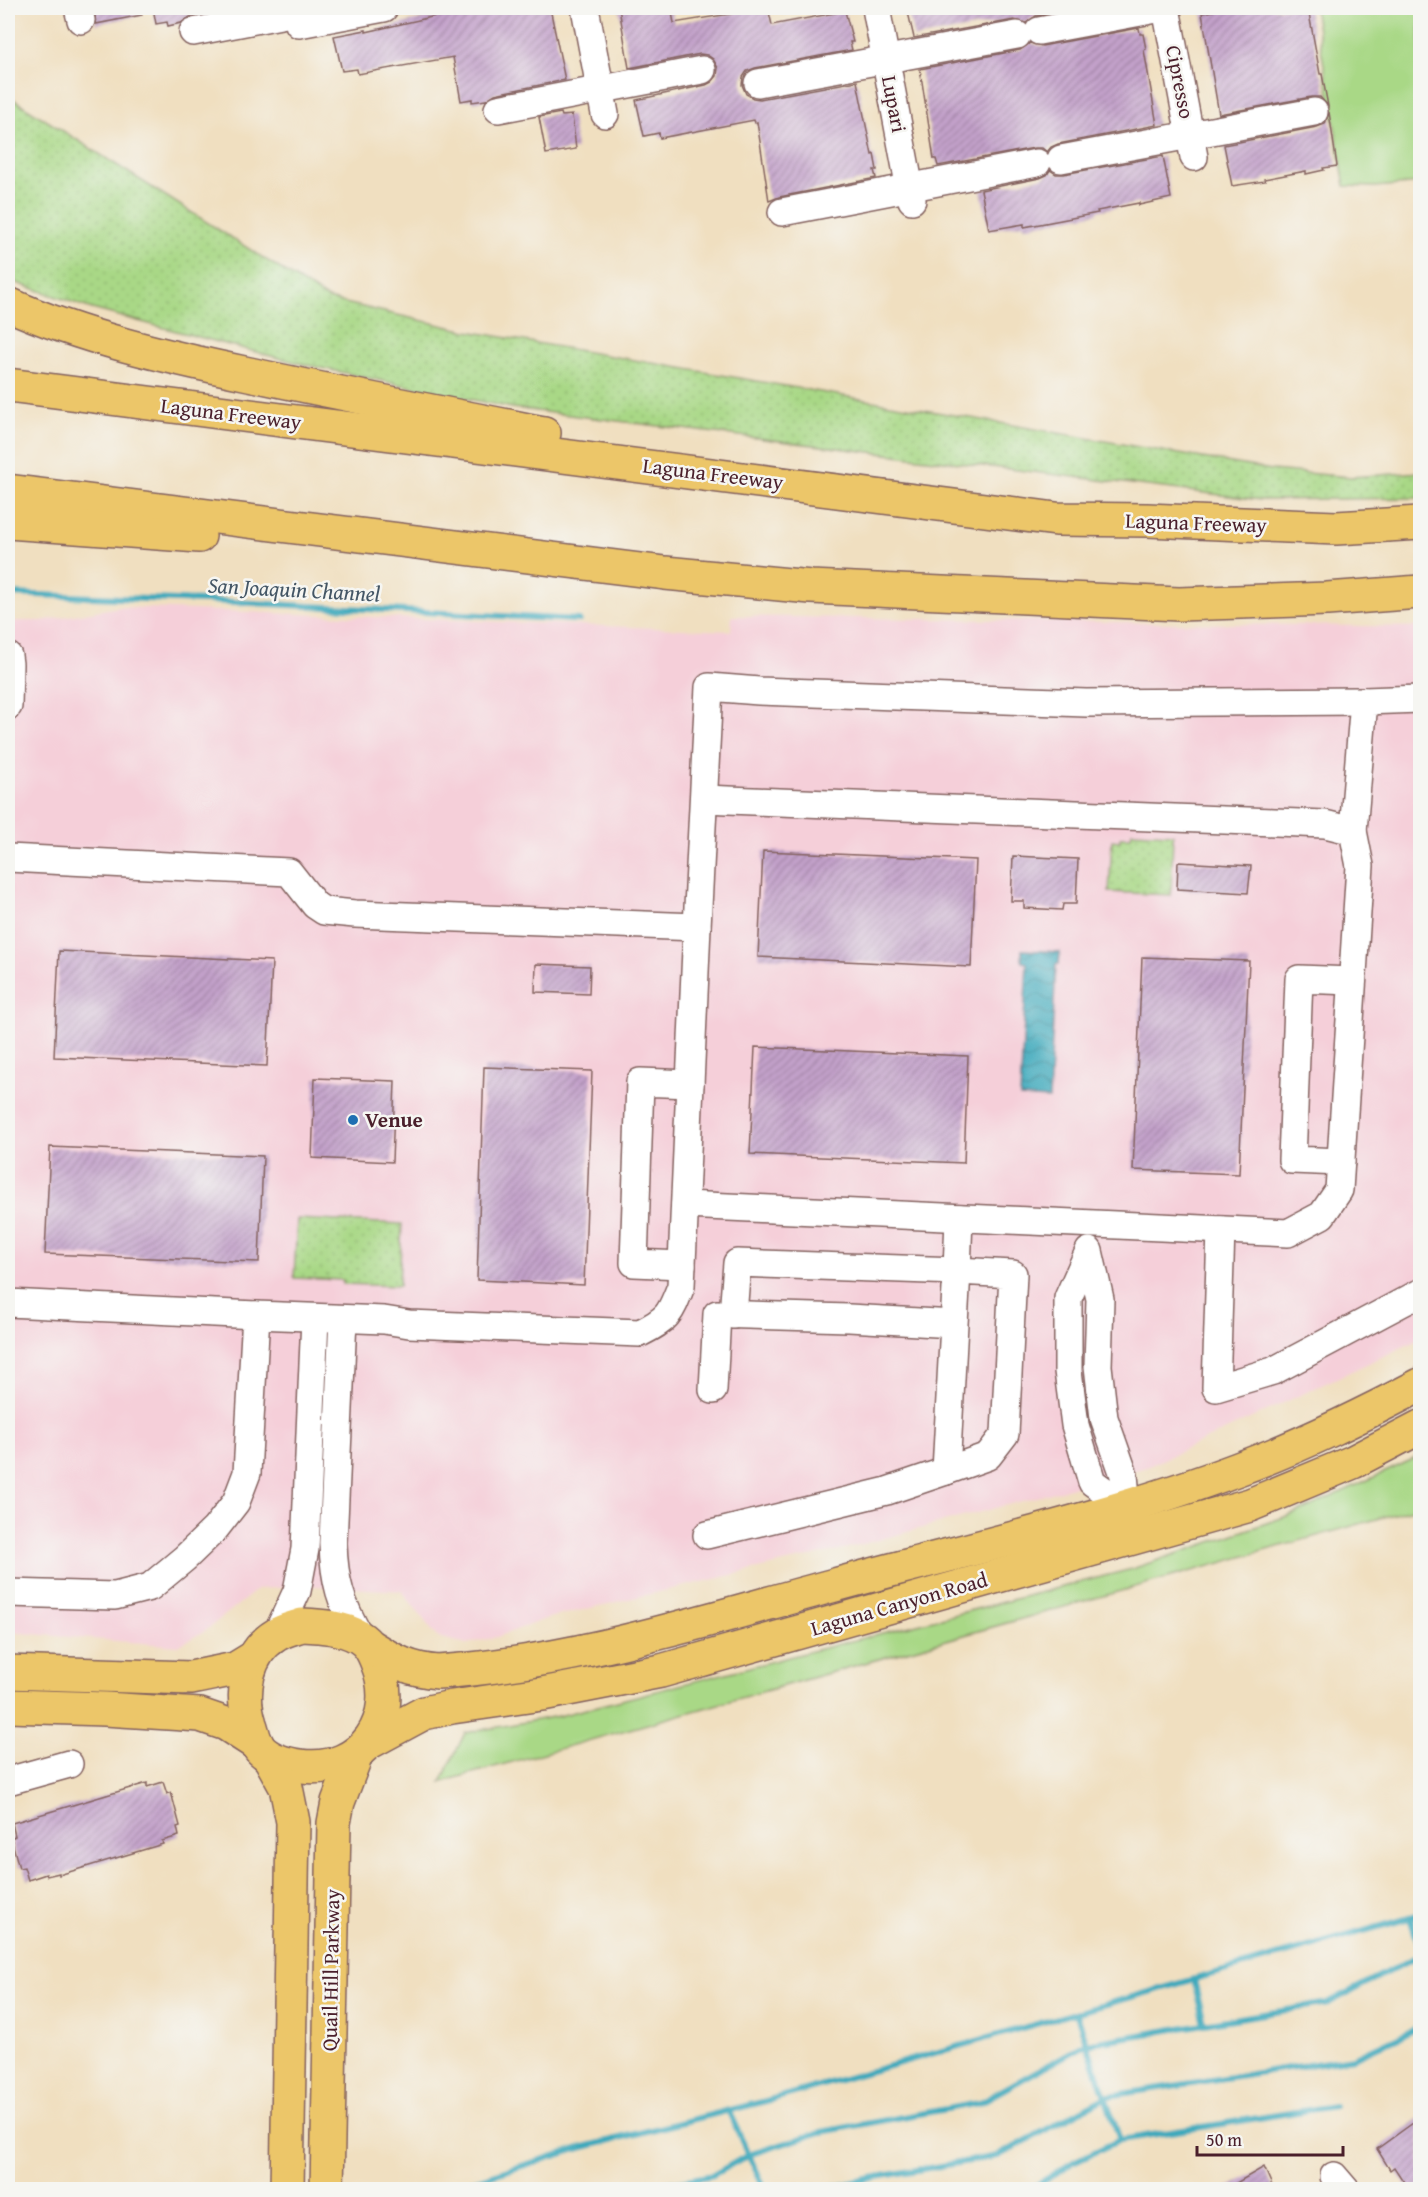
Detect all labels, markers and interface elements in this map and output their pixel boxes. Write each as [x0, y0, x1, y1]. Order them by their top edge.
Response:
street label: Cipresso [1158, 43, 1203, 121]
street label: Lupari [874, 73, 915, 135]
street label: Laguna Freeway [159, 389, 304, 438]
street label: Laguna Freeway [641, 449, 786, 498]
street label: Laguna Freeway [1125, 505, 1268, 540]
water label: San Joaquin Channel [207, 569, 381, 609]
place label: Venue [365, 1104, 423, 1135]
marker: Venue [346, 1113, 360, 1127]
street label: Laguna Canyon Road [807, 1563, 992, 1644]
street label: Quail Hill Parkway [314, 1888, 347, 2051]
scale bar [1197, 2119, 1342, 2157]
text: 50 m [1206, 2126, 1242, 2153]

